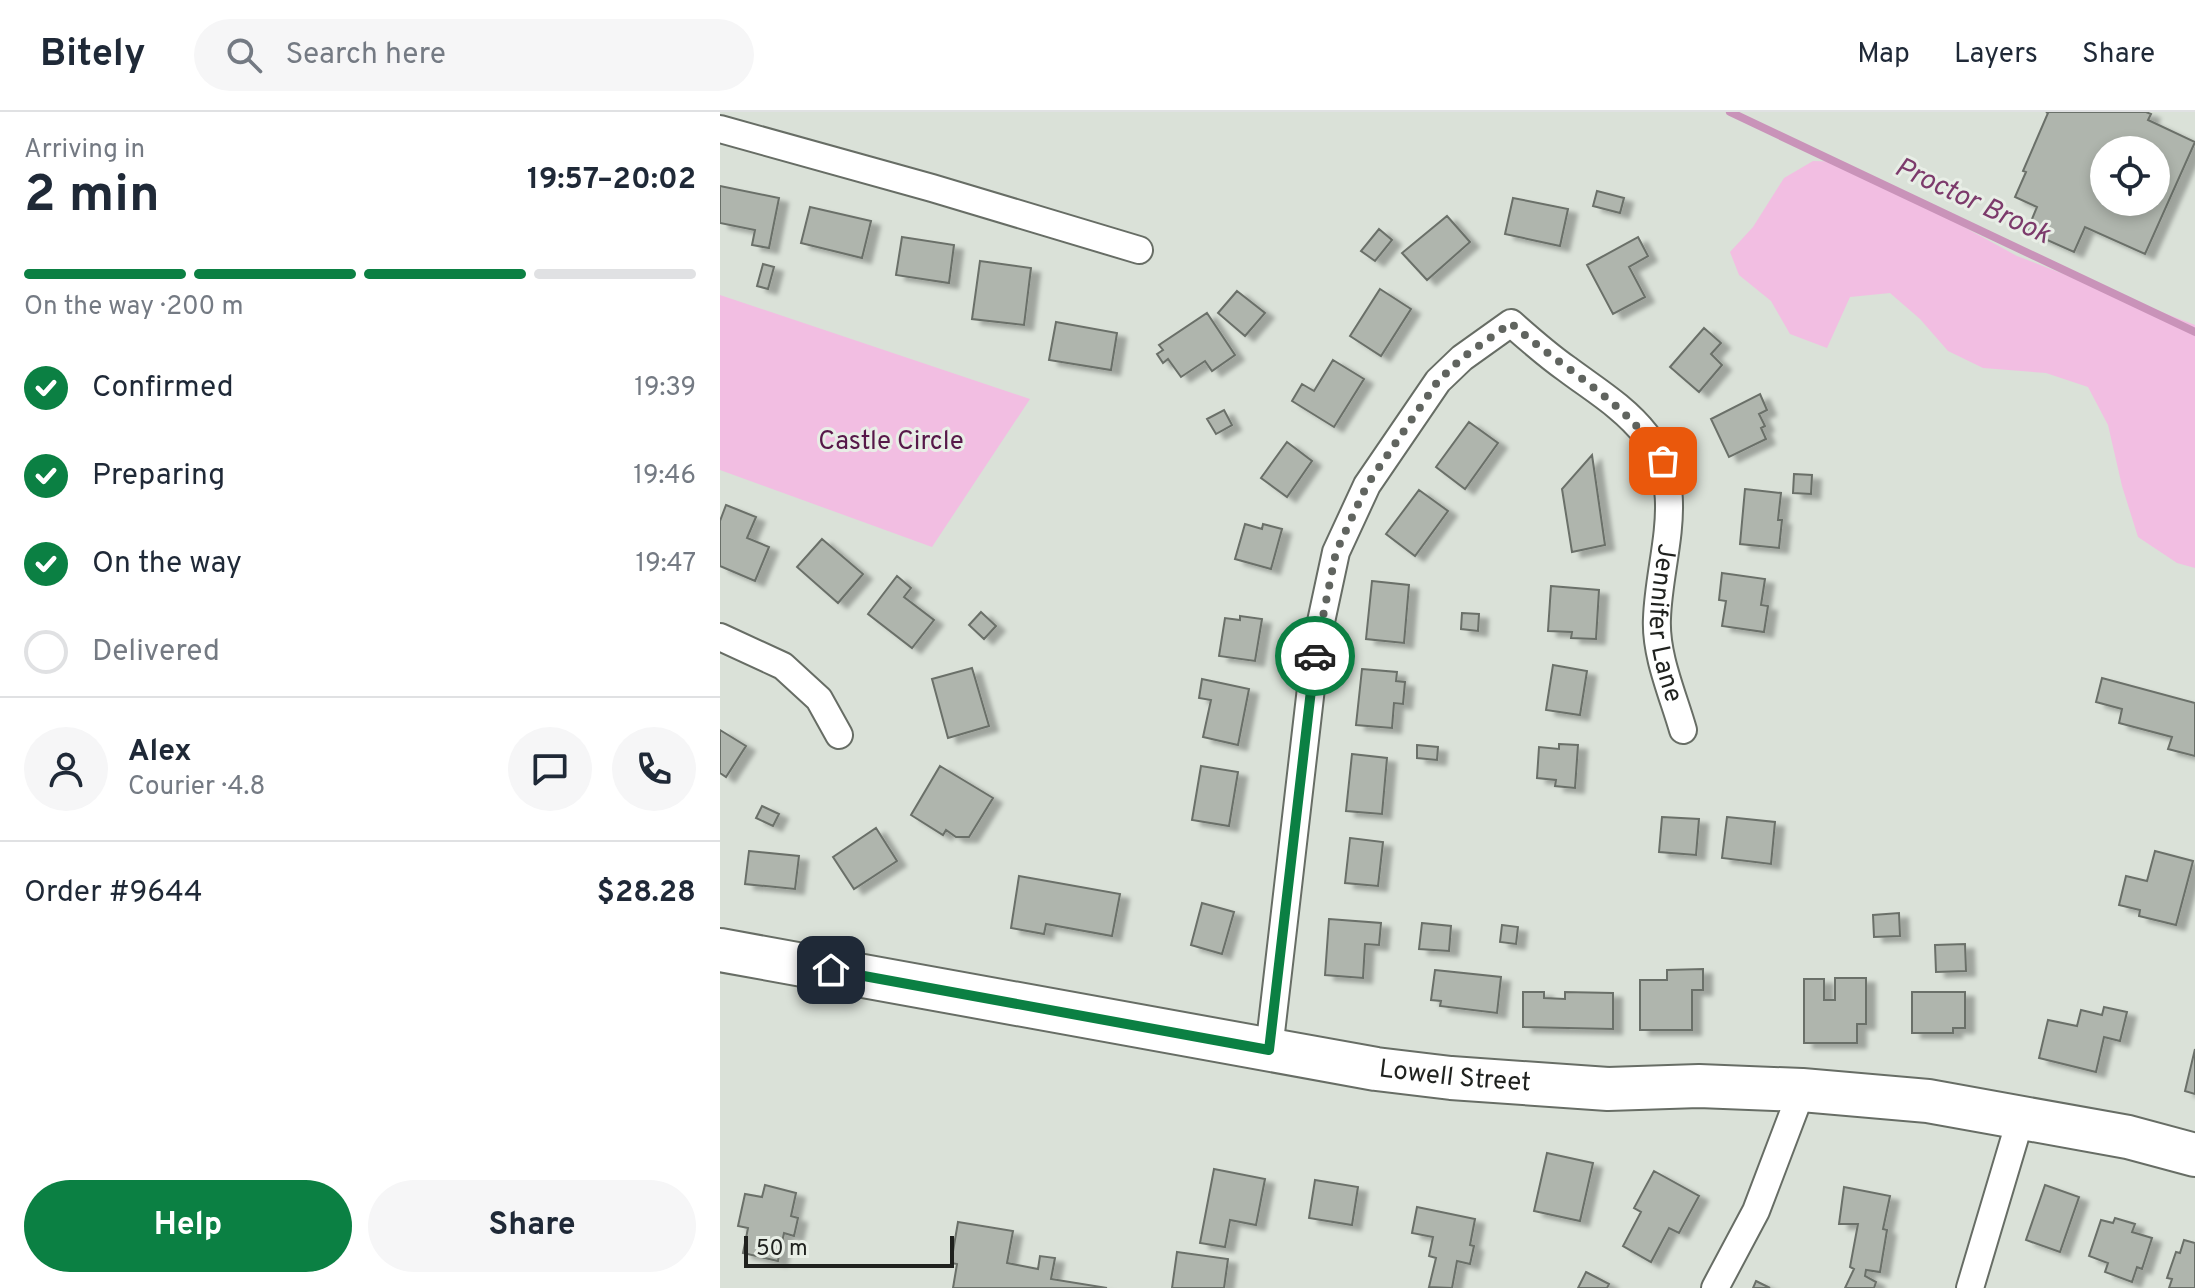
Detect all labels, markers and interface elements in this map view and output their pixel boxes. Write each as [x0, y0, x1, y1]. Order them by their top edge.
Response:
search box [194, 19, 754, 91]
text: Bitely [40, 31, 146, 80]
icon: search [222, 33, 266, 77]
text: Search here [286, 37, 446, 74]
text: Map [1857, 37, 1910, 73]
text: Layers [1954, 37, 2038, 73]
text: Share [2082, 37, 2155, 73]
text: Arriving in [24, 134, 145, 167]
map controls [2090, 136, 2170, 216]
button: locate [2090, 136, 2170, 216]
water label: Proctor Brook [1888, 150, 2056, 254]
text: 19:57–20:02 [527, 162, 696, 199]
text: 2 min [24, 164, 160, 230]
text: On the way · 200 m [24, 291, 243, 324]
icon: check [24, 366, 68, 410]
text: Confirmed [92, 370, 234, 407]
text: 19:39 [634, 372, 696, 405]
park label: Castle Circle [818, 426, 964, 459]
pin [1629, 427, 1697, 495]
icon: bag [1641, 439, 1685, 483]
icon: check [24, 454, 68, 498]
text: Preparing [92, 458, 225, 495]
text: 19:46 [633, 460, 696, 493]
street label: Jennifer Lane [1640, 541, 1690, 707]
icon: check [24, 542, 68, 586]
text: On the way [92, 546, 242, 583]
text: 19:47 [635, 548, 696, 581]
courier [1275, 616, 1355, 696]
text: Delivered [92, 634, 220, 671]
icon: car [1293, 634, 1337, 678]
button: person [24, 727, 108, 811]
button: chat [508, 727, 592, 811]
button: phone [612, 727, 696, 811]
text: Alex [128, 734, 192, 771]
text: Courier · 4.8 [128, 771, 265, 804]
text: Order #9644 [24, 875, 203, 912]
text: $28.28 [597, 875, 696, 912]
pin [797, 936, 865, 1004]
icon: home [809, 948, 853, 992]
street label: Lowell Street [1377, 1053, 1532, 1100]
button: Help [24, 1180, 352, 1272]
button: Share [368, 1180, 696, 1272]
scale bar [744, 1232, 954, 1268]
text: 50 m [756, 1236, 808, 1263]

